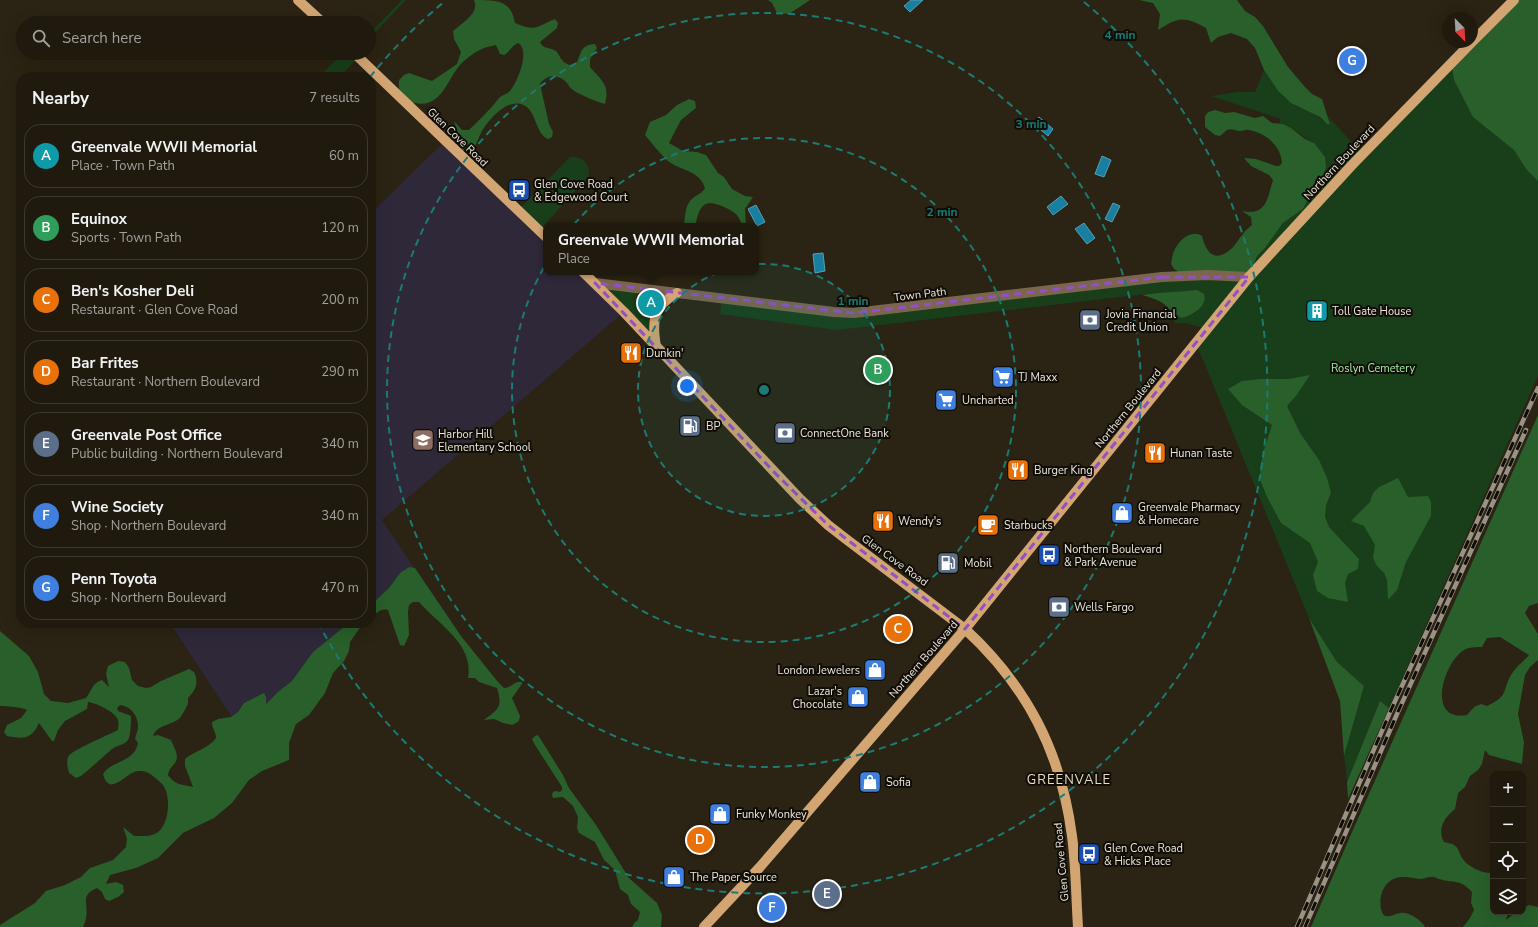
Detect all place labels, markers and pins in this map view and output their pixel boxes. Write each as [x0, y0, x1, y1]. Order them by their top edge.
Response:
pin: G [1339, 46, 1365, 76]
bus stop icon: Glen Cove Road & Edgewood Court [506, 177, 532, 203]
place label: Glen Cove Road & Edgewood Court [534, 177, 628, 205]
pin: A [638, 288, 664, 318]
building icon: Toll Gate House [1304, 298, 1330, 324]
place label: Toll Gate House [1332, 304, 1411, 319]
bank icon: Jovia Financial Credit Union [1077, 307, 1103, 333]
place label: Jovia Financial Credit Union [1105, 307, 1177, 335]
restaurant icon: Dunkin' [618, 340, 644, 366]
place label: Dunkin' [646, 346, 683, 361]
pin: B [865, 355, 891, 385]
supermarket icon: TJ Maxx [990, 364, 1016, 390]
place label: TJ Maxx [1018, 370, 1057, 385]
centre of rings [757, 383, 771, 397]
supermarket icon: Uncharted [933, 387, 959, 413]
place label: Uncharted [962, 393, 1014, 408]
fuel station icon: BP [677, 413, 703, 439]
place label: BP [706, 419, 720, 434]
bank icon: ConnectOne Bank [772, 420, 798, 446]
place label: ConnectOne Bank [800, 426, 889, 441]
school or university icon: Harbor Hill Elementary School [410, 427, 436, 453]
place label: Harbor Hill Elementary School [438, 427, 532, 455]
restaurant icon: Hunan Taste [1142, 440, 1168, 466]
place label: Hunan Taste [1170, 446, 1232, 461]
restaurant icon: Burger King [1005, 457, 1031, 483]
place label: Burger King [1034, 463, 1093, 478]
shop icon: Greenvale Pharmacy & Homecare [1109, 500, 1135, 526]
place label: Greenvale Pharmacy & Homecare [1138, 500, 1240, 528]
restaurant icon: Wendy's [870, 508, 896, 534]
cafe icon: Starbucks [975, 512, 1001, 538]
place label: Wendy's [898, 514, 941, 529]
place label: Starbucks [1004, 518, 1053, 533]
bus stop icon: Northern Boulevard & Park Avenue [1036, 542, 1062, 568]
place label: Northern Boulevard & Park Avenue [1064, 542, 1162, 570]
fuel station icon: Mobil [935, 550, 961, 576]
place label: Mobil [964, 556, 992, 571]
bank icon: Wells Fargo [1046, 594, 1072, 620]
place label: Wells Fargo [1074, 600, 1134, 615]
pin: C [885, 614, 911, 644]
shop icon: London Jewelers [862, 657, 888, 683]
place label: London Jewelers [778, 663, 860, 678]
place label: Lazar's Chocolate [792, 684, 842, 712]
shop icon: Lazar's Chocolate [845, 684, 871, 710]
shop icon: Sofia [857, 769, 883, 795]
place label: Sofia [886, 775, 911, 790]
shop icon: Funky Monkey [707, 801, 733, 827]
place label: Funky Monkey [736, 807, 807, 822]
pin: D [687, 825, 713, 855]
bus stop icon: Glen Cove Road & Hicks Place [1076, 841, 1102, 867]
place label: Glen Cove Road & Hicks Place [1104, 841, 1183, 869]
shop icon: The Paper Source [661, 864, 687, 890]
place label: The Paper Source [690, 870, 777, 885]
pin: E [814, 879, 840, 909]
pin: F [759, 893, 785, 923]

